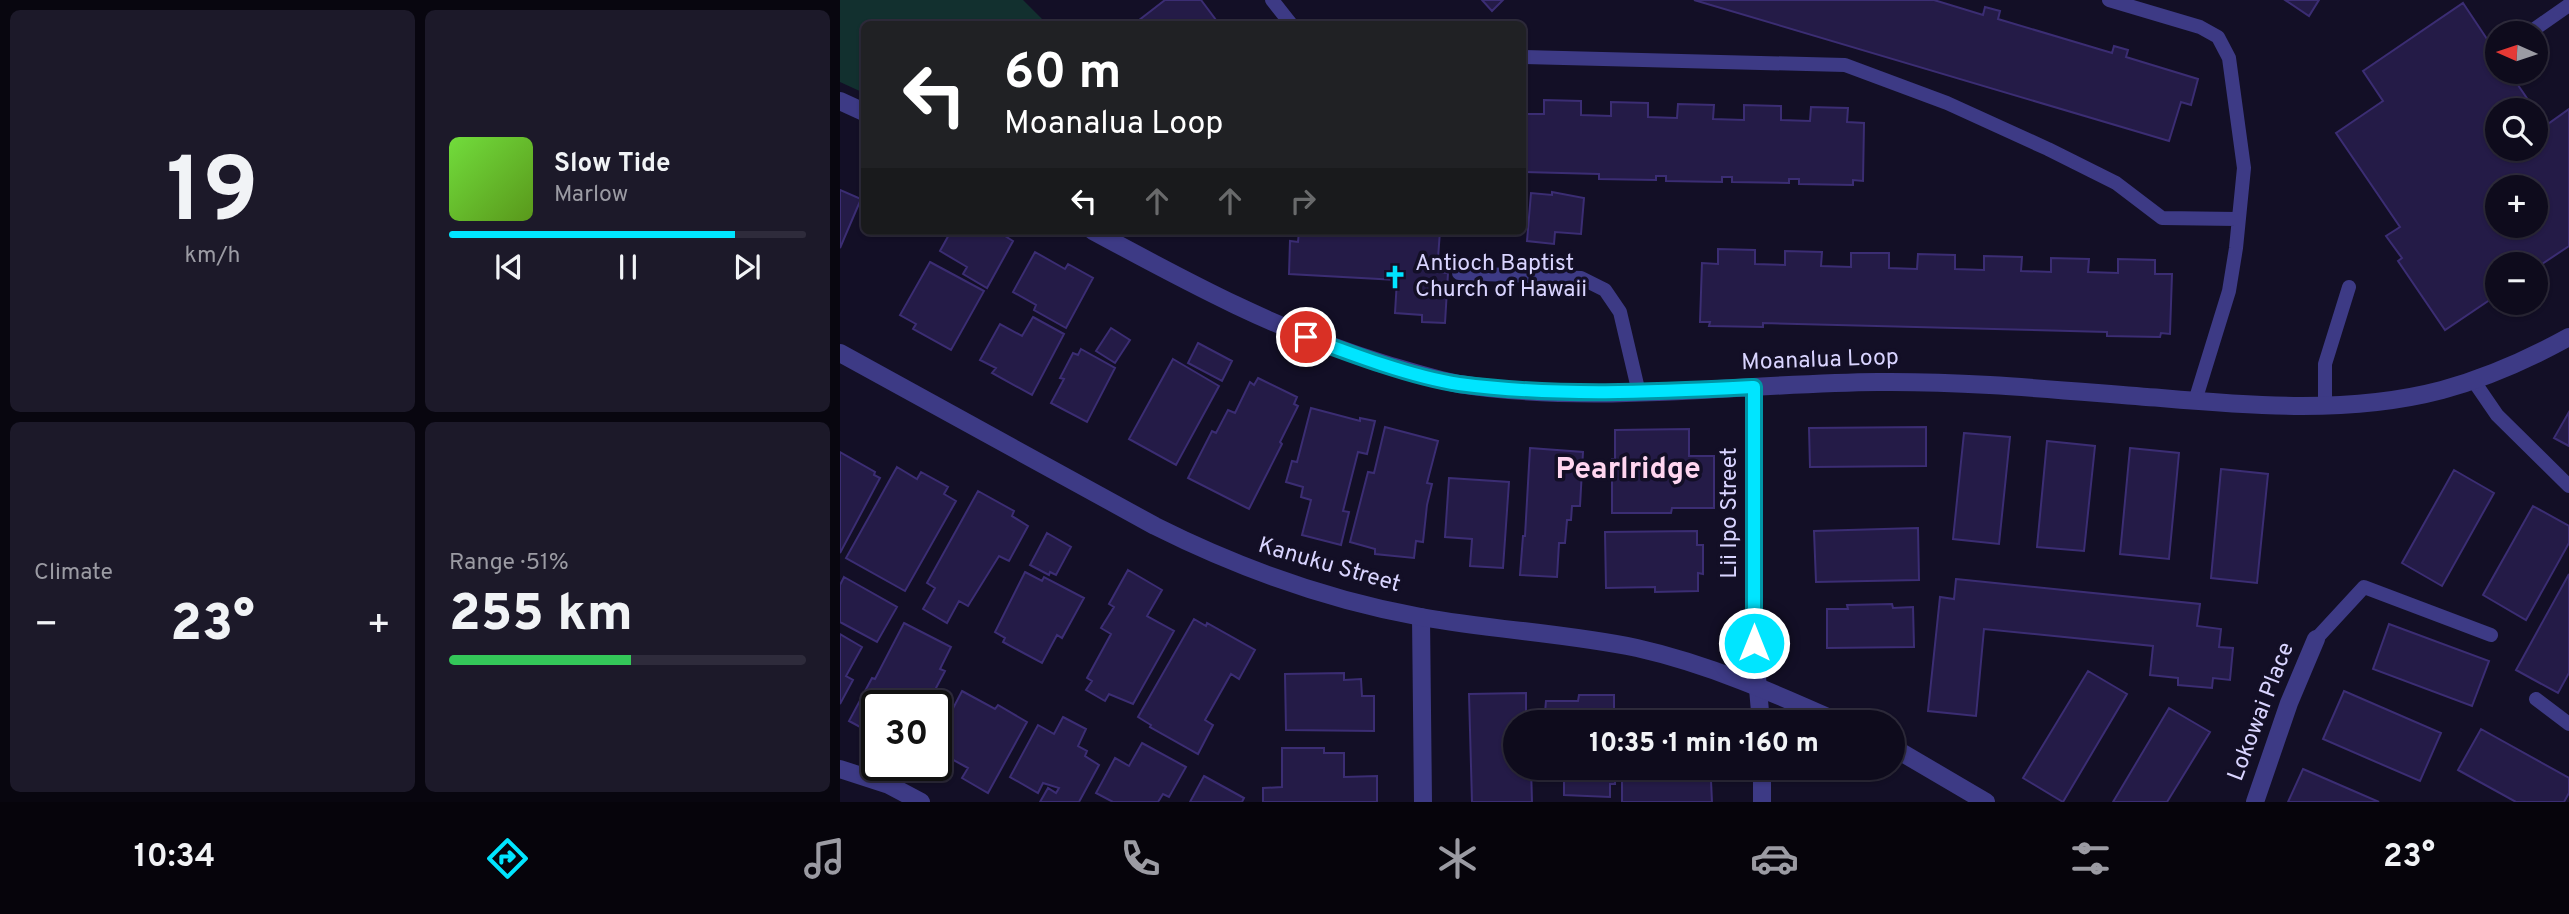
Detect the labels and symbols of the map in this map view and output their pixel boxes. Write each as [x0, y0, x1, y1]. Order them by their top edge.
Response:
north arrow [2485, 21, 2548, 84]
place label: Antioch Baptist Church of Hawaii [1415, 250, 1587, 305]
church icon: Antioch Baptist Church of Hawaii [1381, 263, 1409, 291]
pin [1276, 307, 1336, 367]
street label: Moanalua Loop [1741, 344, 1899, 378]
street label: Lii Ipo Street [1716, 447, 1745, 579]
district label: Pearlridge [1555, 452, 1701, 489]
street label: Kanuku Street [1255, 532, 1403, 600]
position arrow [1717, 606, 1791, 680]
street label: Lokowai Place [2222, 638, 2302, 786]
speed limit sign: 30 [861, 690, 952, 781]

